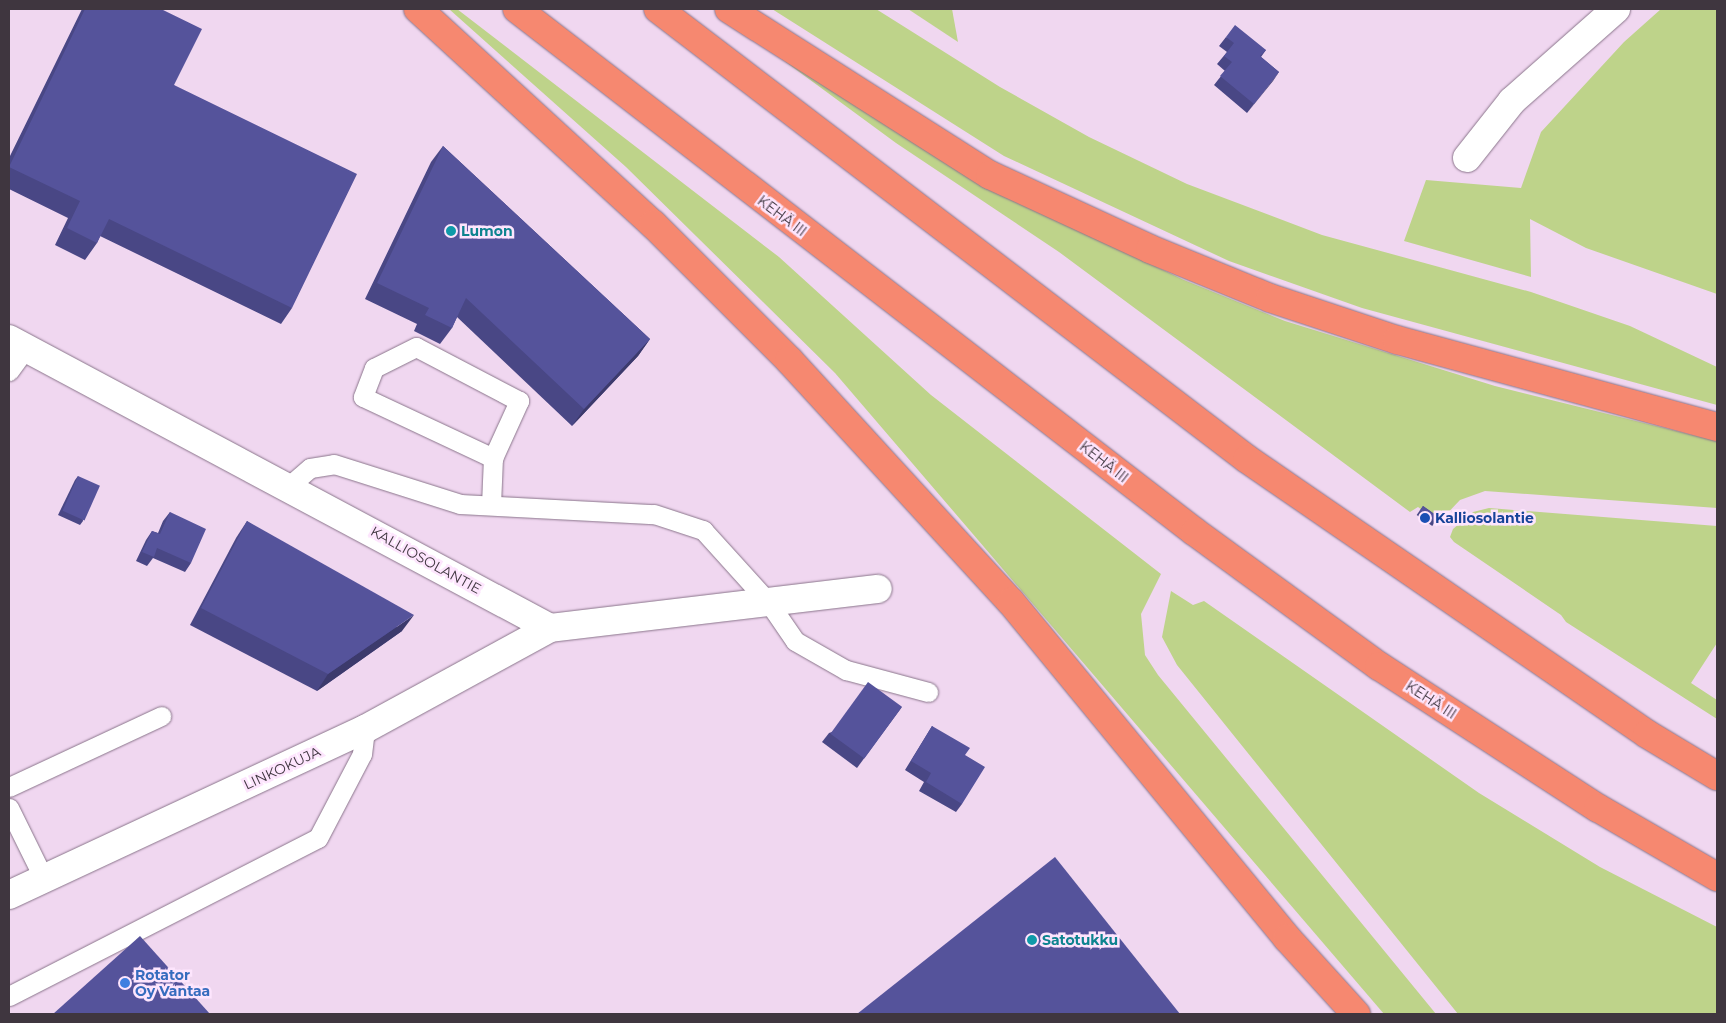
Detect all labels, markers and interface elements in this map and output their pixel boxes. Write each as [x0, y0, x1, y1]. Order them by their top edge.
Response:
street label: KEHÄ III [754, 192, 810, 240]
place label: Lumon [461, 223, 513, 239]
marker: Lumon [445, 225, 457, 237]
street label: KEHÄ III [1076, 438, 1132, 486]
place label: Kalliosolantie [1435, 510, 1534, 526]
marker: Kalliosolantie [1419, 512, 1431, 524]
street label: KALLIOSOLANTIE [368, 523, 484, 597]
street label: KEHÄ III [1402, 677, 1460, 723]
street label: LINKOKUJA [241, 743, 323, 793]
place label: Satotukku [1042, 932, 1118, 948]
marker: Satotukku [1026, 934, 1038, 946]
place label: Rotator Oy Vantaa [135, 967, 210, 1000]
marker: Rotator Oy Vantaa [119, 977, 131, 989]

